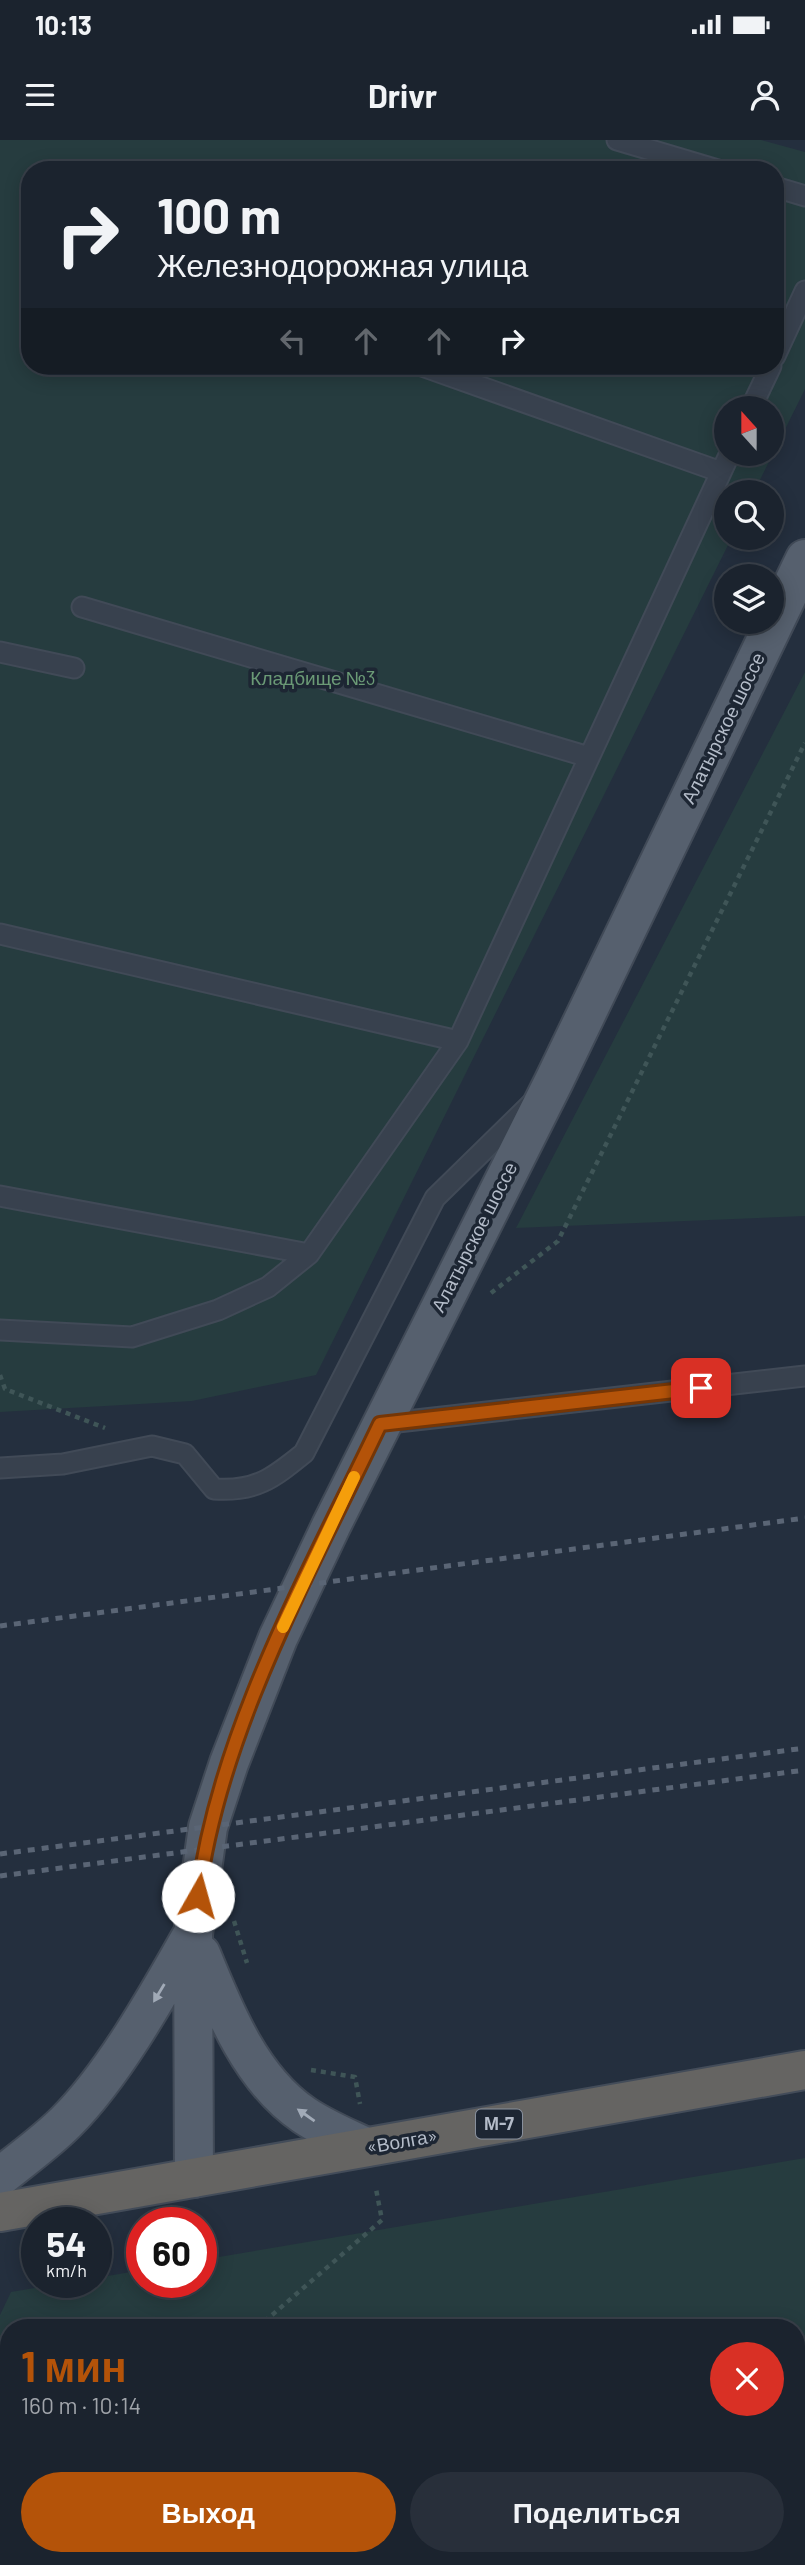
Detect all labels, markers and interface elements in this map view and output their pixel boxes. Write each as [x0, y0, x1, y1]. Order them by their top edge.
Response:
text: 10:13 [35, 9, 92, 40]
icon: menu [21, 76, 59, 114]
text: Drivr [368, 76, 437, 114]
icon: person [746, 76, 784, 114]
text: 100 m [157, 185, 281, 244]
icon: right [42, 189, 133, 280]
text: Железнодорожная улица [157, 245, 528, 283]
icon: left [274, 322, 312, 360]
icon: ahead [347, 322, 385, 360]
icon: ahead [420, 322, 458, 360]
icon: right [493, 322, 531, 360]
north arrow [714, 396, 784, 466]
map controls [714, 396, 784, 634]
button: search [714, 480, 784, 550]
button: layers [714, 564, 784, 634]
street label: Алатырское шоссе [676, 649, 769, 807]
park label: Кладбище №3 [250, 666, 376, 689]
street label: Алатырское шоссе [426, 1158, 521, 1316]
pin [671, 1358, 731, 1418]
icon: arrive [682, 1369, 720, 1407]
position arrow [161, 1859, 235, 1933]
one-way arrow [153, 1983, 165, 2002]
one-way arrow [297, 2108, 315, 2122]
road number: М-7 [476, 2110, 522, 2138]
street label: «Волга» [365, 2123, 439, 2158]
speed limit sign: 60 [126, 2207, 217, 2298]
text: 54 [46, 2222, 87, 2264]
text: km/h [46, 2259, 87, 2281]
text: 1 мин [21, 2340, 127, 2390]
button: close [710, 2342, 784, 2416]
text: 160 m · 10:14 [21, 2391, 141, 2419]
button: Выход [21, 2472, 396, 2552]
button: Поделиться [410, 2472, 784, 2552]

